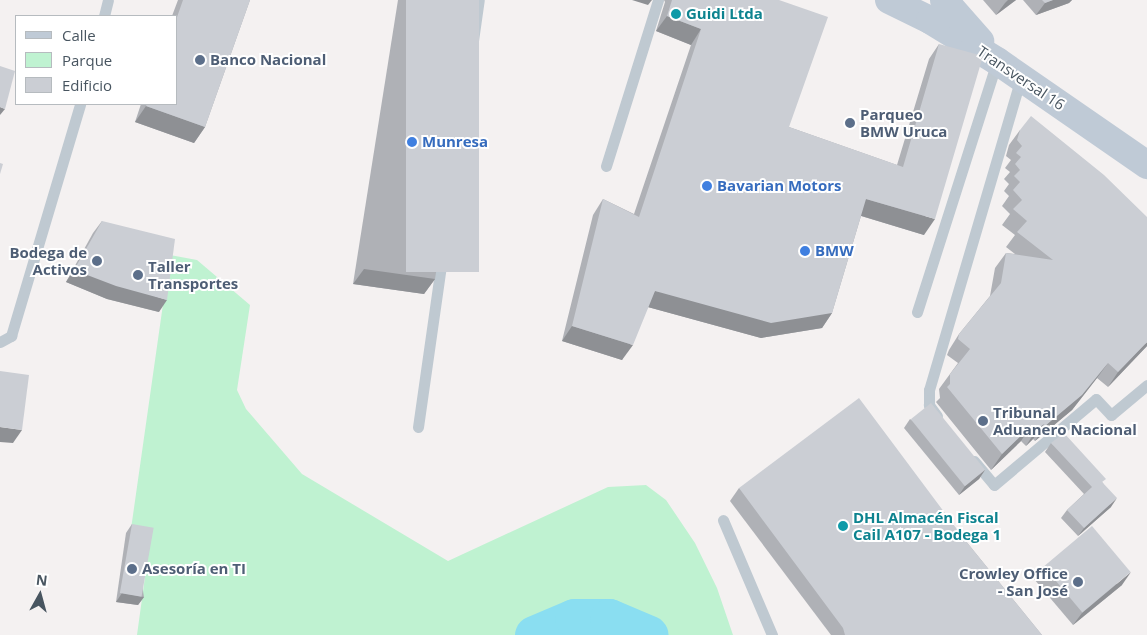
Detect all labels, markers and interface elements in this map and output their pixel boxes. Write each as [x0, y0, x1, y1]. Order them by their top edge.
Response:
place label: Guidi Ltda [686, 5, 763, 23]
marker: Guidi Ltda [670, 8, 682, 20]
legend [15, 15, 178, 105]
text: Calle [62, 25, 96, 45]
street label: Transversal 16 [974, 42, 1068, 114]
text: Parque [62, 50, 112, 70]
place label: Banco Nacional [210, 51, 326, 69]
marker: Banco Nacional [194, 54, 206, 66]
text: Edificio [62, 75, 112, 95]
place label: Parqueo BMW Uruca [860, 105, 947, 140]
marker: Parqueo BMW Uruca [844, 117, 856, 129]
place label: Munresa [422, 133, 488, 151]
marker: Munresa [406, 136, 418, 148]
place label: Bavarian Motors [717, 177, 841, 195]
marker: Bavarian Motors [701, 180, 713, 192]
place label: BMW [815, 242, 854, 260]
place label: Bodega de Activos [9, 243, 87, 278]
marker: BMW [799, 245, 811, 257]
marker: Bodega de Activos [91, 255, 103, 267]
place label: Taller Transportes [148, 257, 238, 292]
marker: Taller Transportes [132, 269, 144, 281]
place label: Tribunal Aduanero Nacional [993, 403, 1137, 438]
marker: Tribunal Aduanero Nacional [977, 415, 989, 427]
place label: DHL Almacén Fiscal Cail A107 - Bodega 1 [853, 508, 1001, 543]
marker: DHL Almacén Fiscal Cail A107 - Bodega 1 [837, 520, 849, 532]
place label: Asesoría en TI [142, 560, 246, 578]
marker: Asesoría en TI [126, 563, 138, 575]
place label: Crowley Office - San José [959, 564, 1068, 599]
text: N [35, 569, 49, 590]
north arrow [15, 570, 65, 620]
marker: Crowley Office - San José [1072, 576, 1084, 588]

